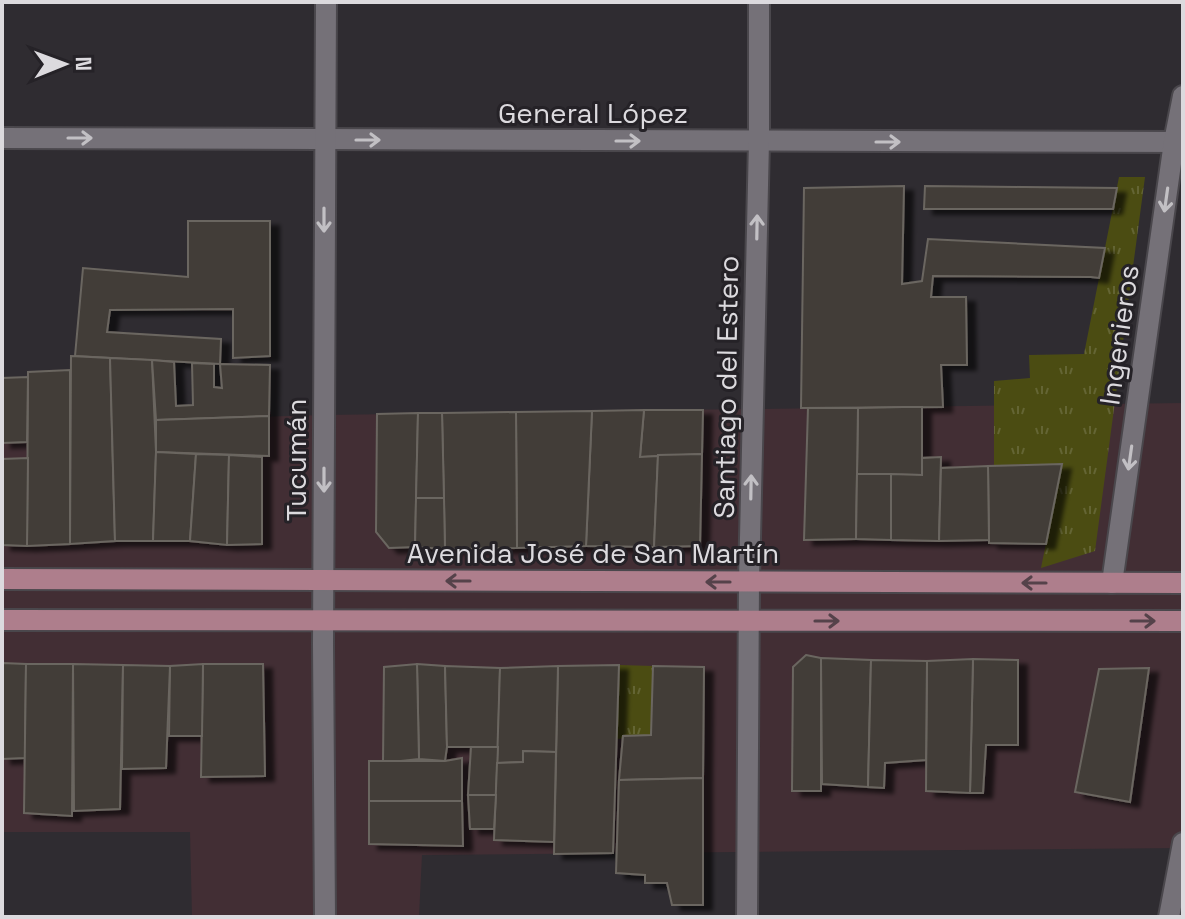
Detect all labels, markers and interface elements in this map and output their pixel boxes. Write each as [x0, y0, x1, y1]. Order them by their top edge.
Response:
north arrow [24, 24, 104, 104]
text: N [70, 56, 98, 71]
street label: General López [498, 95, 688, 131]
one-way arrow [66, 130, 93, 146]
one-way arrow [354, 132, 381, 148]
one-way arrow [614, 133, 641, 149]
one-way arrow [874, 134, 901, 150]
one-way arrow [1158, 187, 1173, 213]
one-way arrow [316, 206, 332, 233]
one-way arrow [750, 214, 765, 241]
street label: Santiago del Estero [706, 255, 746, 519]
street label: Ingenieros [1091, 263, 1147, 407]
street label: Tucumán [278, 399, 314, 521]
one-way arrow [1122, 445, 1137, 470]
one-way arrow [316, 466, 332, 493]
one-way arrow [744, 474, 759, 501]
street label: Avenida José de San Martín [407, 535, 779, 571]
one-way arrow [445, 573, 472, 589]
one-way arrow [705, 574, 732, 590]
one-way arrow [1021, 575, 1048, 591]
one-way arrow [813, 613, 840, 629]
one-way arrow [1129, 613, 1156, 629]

